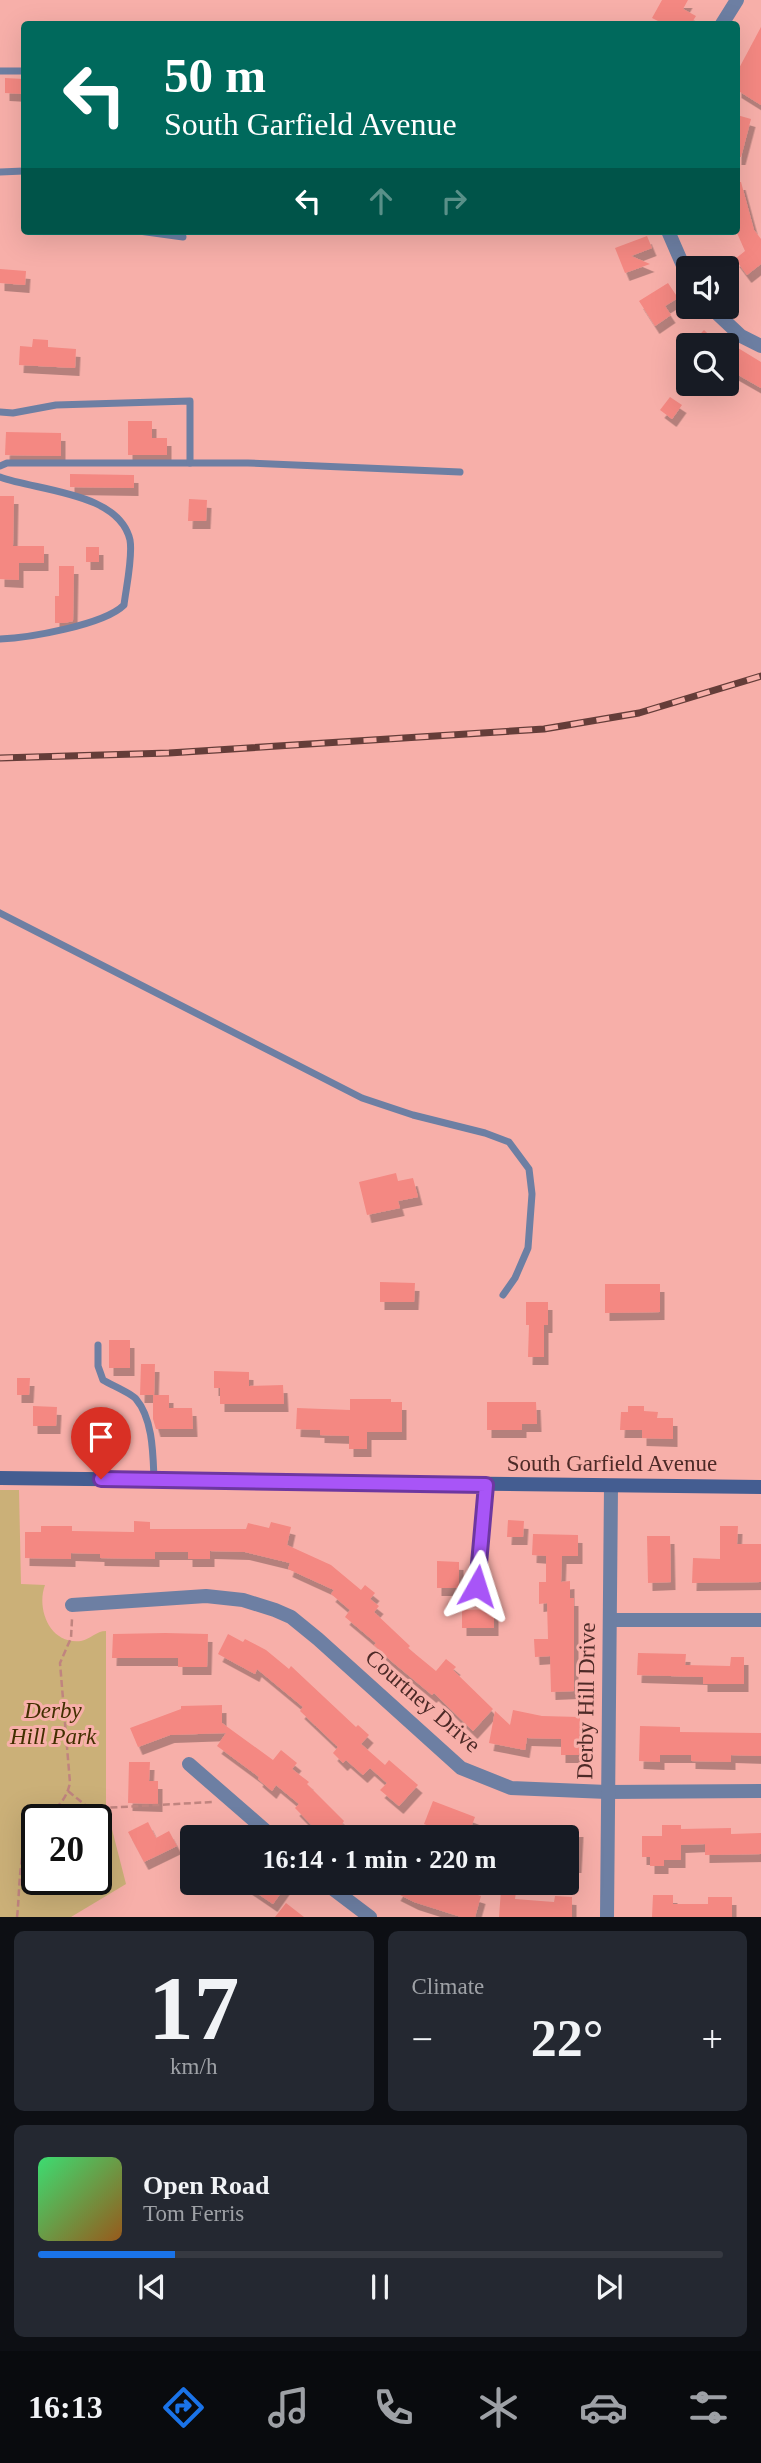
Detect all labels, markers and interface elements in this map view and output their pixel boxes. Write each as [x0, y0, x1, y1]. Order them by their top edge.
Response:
text: 50 m [164, 48, 266, 103]
icon: left [49, 49, 140, 140]
text: South Garfield Avenue [164, 106, 457, 142]
icon: left [289, 182, 327, 220]
icon: ahead [362, 182, 400, 220]
icon: right [435, 182, 473, 220]
map controls [676, 256, 739, 396]
button: sound [676, 256, 739, 319]
button: search [676, 333, 739, 396]
pin [71, 1407, 131, 1479]
icon: arrive [82, 1418, 120, 1456]
street label: South Garfield Avenue [507, 1451, 717, 1476]
position arrow [440, 1549, 514, 1623]
street label: Derby Hill Drive [572, 1622, 600, 1780]
street label: Courtney Drive [361, 1644, 485, 1758]
park label: Derby Hill Park [9, 1698, 97, 1749]
speed limit sign: 20 [21, 1804, 112, 1895]
text: 16:14 · 1 min · 220 m [263, 1845, 497, 1874]
text: 17 [148, 1958, 239, 2059]
text: Climate [412, 1974, 484, 1999]
text: 22° [531, 2010, 604, 2067]
text: − [412, 2018, 433, 2060]
text: + [702, 2018, 723, 2060]
text: km/h [170, 2054, 217, 2079]
text: Open Road [143, 2171, 269, 2200]
text: Tom Ferris [143, 2201, 244, 2226]
icon: previous [133, 2268, 171, 2306]
icon: pause [361, 2268, 399, 2306]
icon: next [590, 2268, 628, 2306]
icon: directions [159, 2383, 208, 2432]
icon: music [264, 2383, 313, 2432]
icon: phone [369, 2383, 418, 2432]
icon: climate [474, 2383, 523, 2432]
icon: car [579, 2383, 628, 2432]
icon: filters [684, 2383, 733, 2432]
text: 16:13 [28, 2389, 103, 2425]

